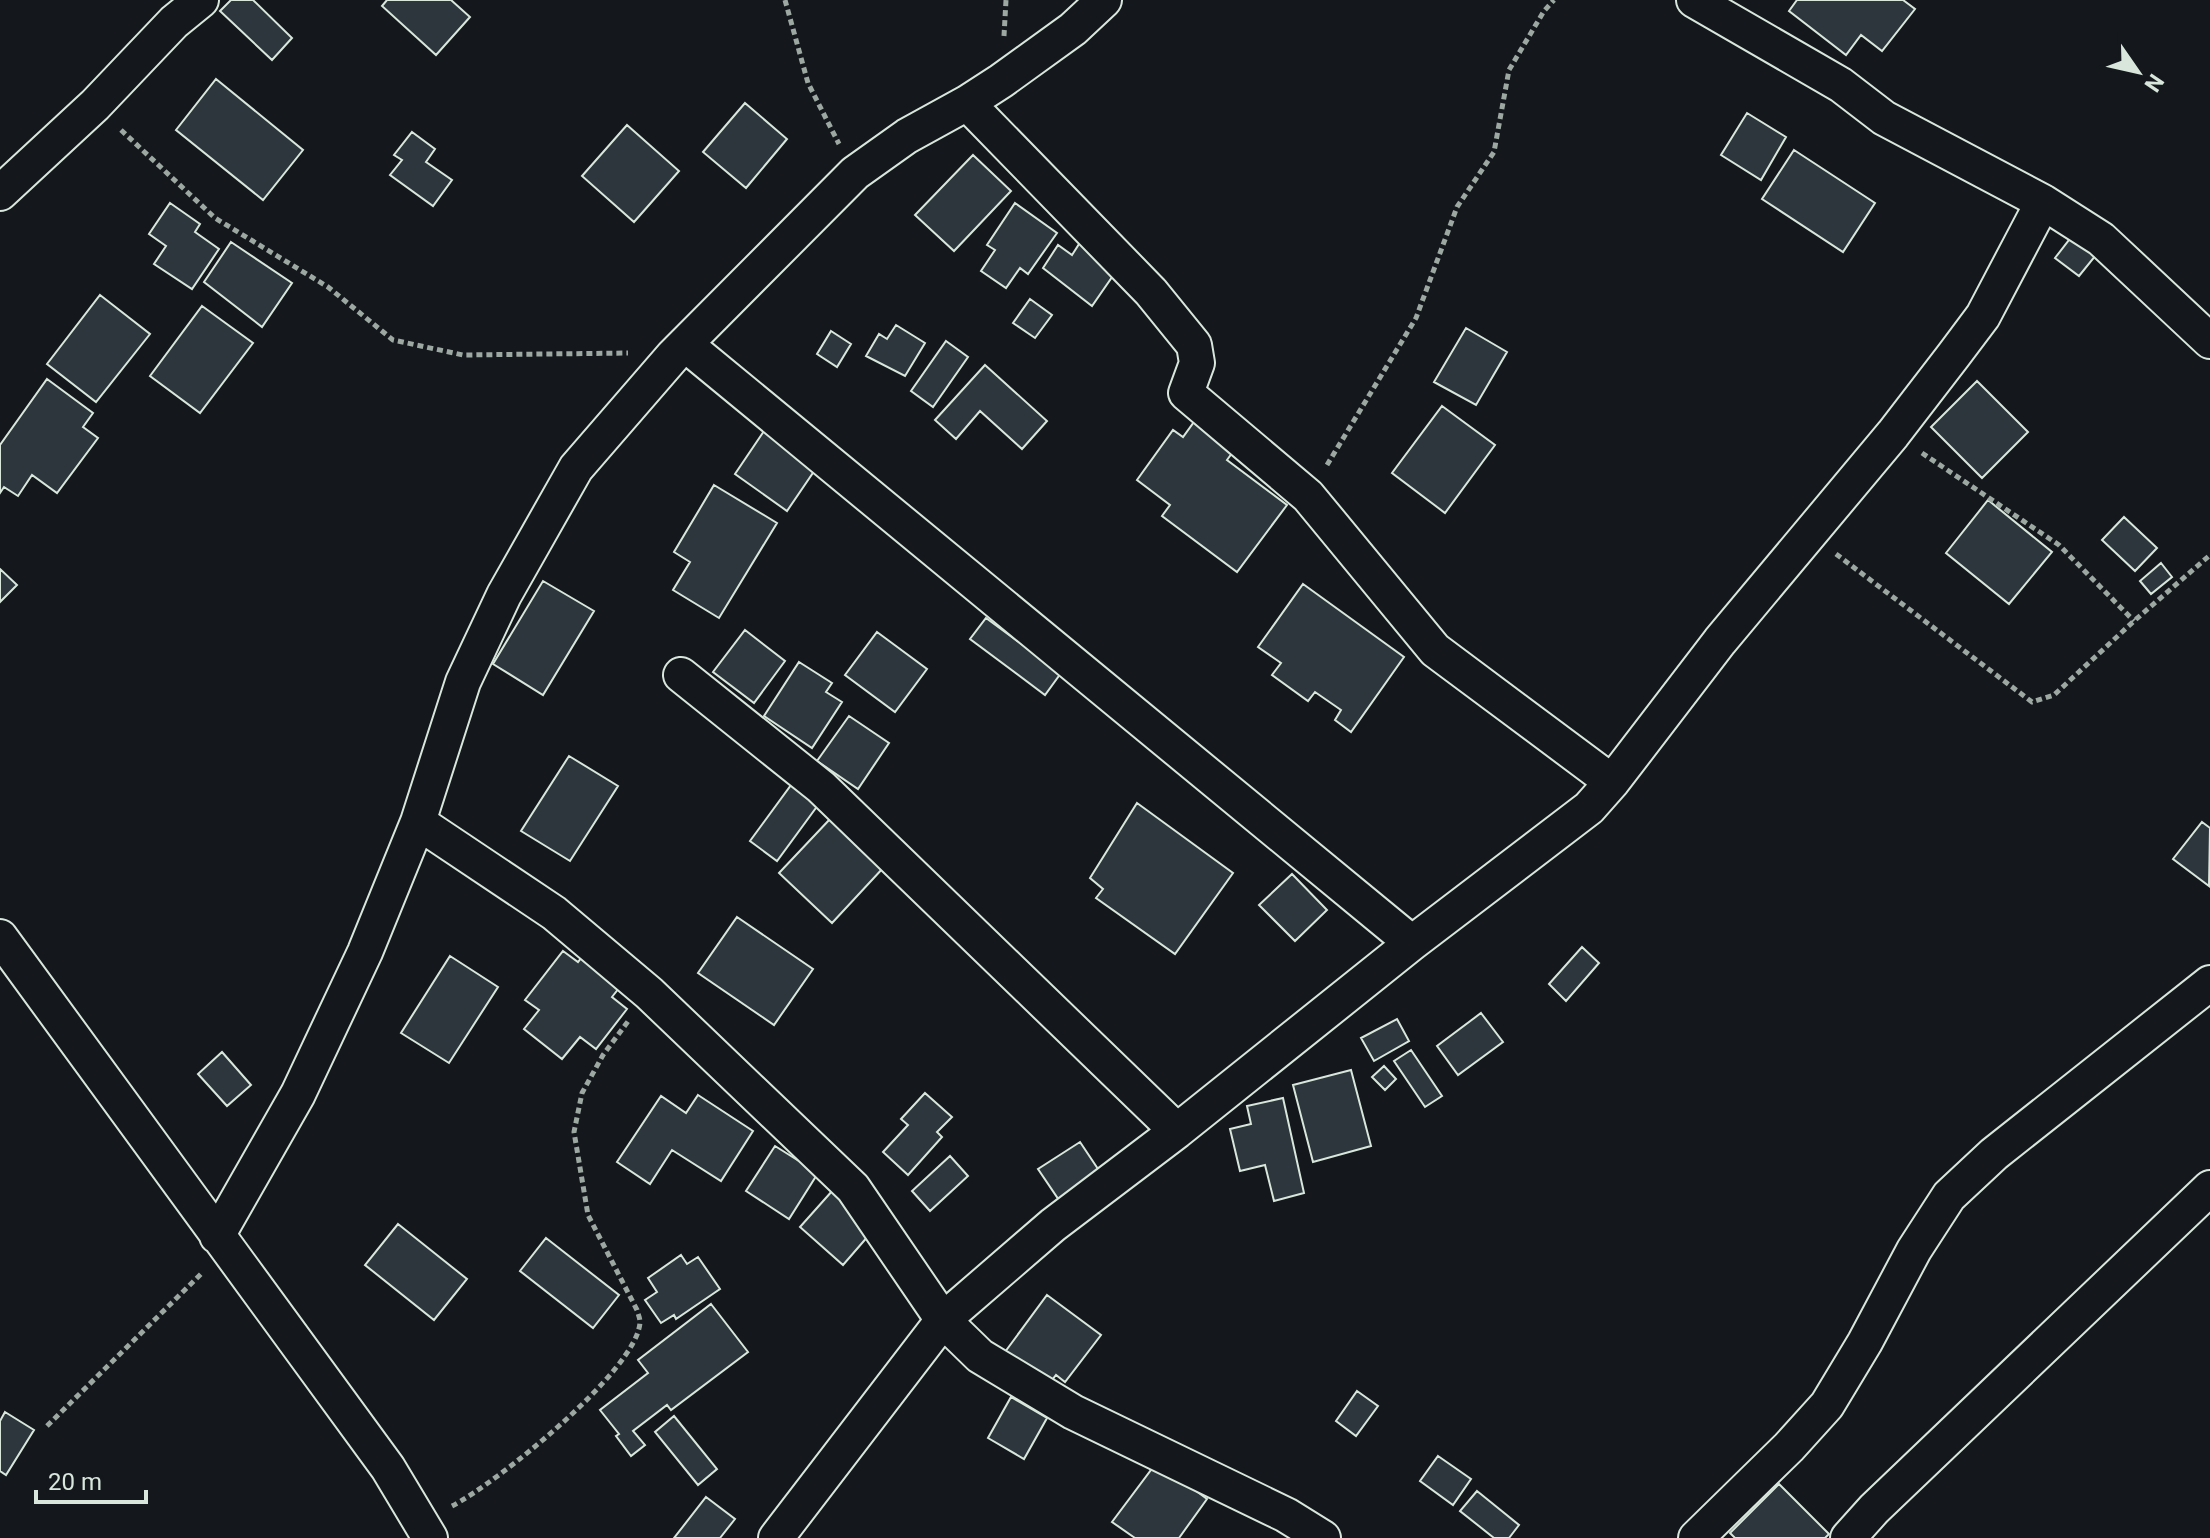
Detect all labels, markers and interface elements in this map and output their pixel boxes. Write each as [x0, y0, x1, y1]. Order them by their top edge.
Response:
north arrow [2098, 32, 2178, 112]
text: N [2139, 69, 2169, 96]
scale bar [36, 1454, 146, 1504]
text: 20 m [48, 1468, 102, 1496]

